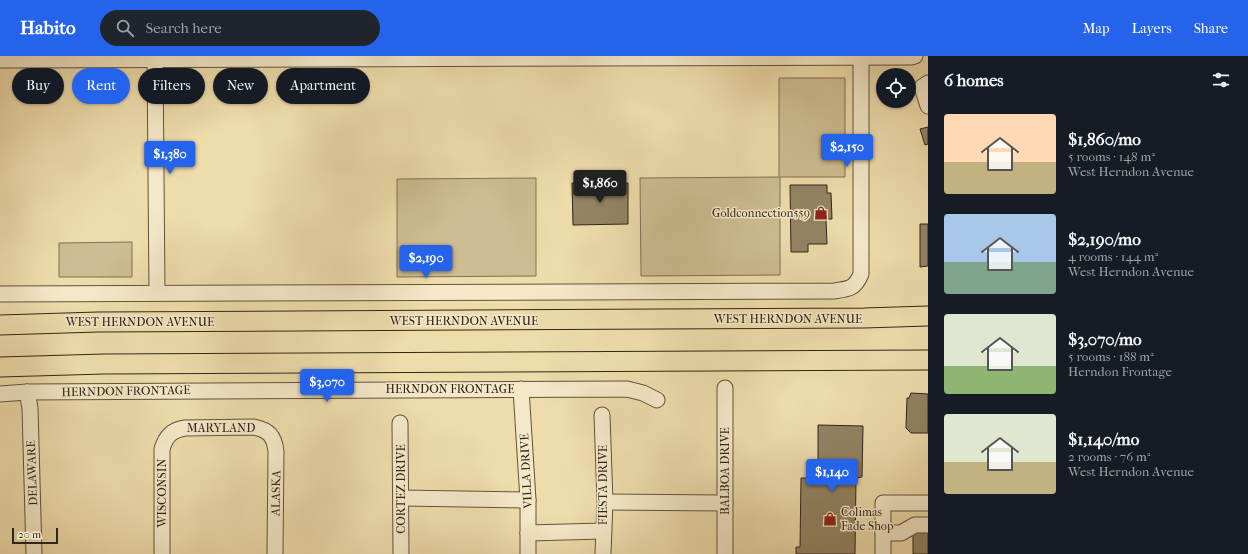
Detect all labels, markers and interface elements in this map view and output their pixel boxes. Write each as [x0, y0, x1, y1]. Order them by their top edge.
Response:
search box [100, 10, 380, 46]
text: Habito [20, 17, 76, 39]
icon: search [114, 17, 136, 39]
text: Search here [146, 19, 222, 37]
text: Map [1083, 20, 1110, 37]
text: Layers [1132, 20, 1172, 37]
text: Share [1194, 20, 1228, 37]
chip: Buy [12, 68, 64, 104]
chip: Rent [72, 68, 130, 104]
chip: Filters [138, 68, 205, 104]
chip: New [213, 68, 268, 104]
chip: Apartment [276, 68, 370, 104]
map controls [876, 68, 916, 108]
button: locate [876, 68, 916, 108]
icon: filters [1210, 69, 1232, 91]
text: 6 homes [944, 70, 1004, 90]
text: $1,860/mo [1068, 129, 1141, 149]
icon: home [976, 130, 1024, 178]
pin: $2,150 [814, 134, 880, 168]
text: $2,150 [830, 139, 864, 154]
pin: $1,380 [137, 141, 203, 175]
text: $1,380 [153, 146, 187, 161]
text: 5 rooms · 148 m² [1068, 149, 1155, 164]
text: West Herndon Avenue [1068, 164, 1194, 179]
pin: $1,860 [567, 170, 633, 204]
text: $1,860 [582, 175, 618, 190]
shop icon: Goldconnection559 [813, 205, 829, 221]
place label: Goldconnection559 [712, 206, 810, 220]
text: $2,190/mo [1068, 229, 1141, 249]
icon: home [976, 230, 1024, 278]
pin: $2,190 [393, 245, 459, 279]
text: 4 rooms · 144 m² [1068, 249, 1158, 264]
text: $2,190 [408, 250, 444, 265]
text: West Herndon Avenue [1068, 264, 1194, 279]
street label: WEST HERNDON AVENUE [713, 312, 862, 326]
street label: WEST HERNDON AVENUE [389, 314, 538, 328]
street label: WEST HERNDON AVENUE [65, 315, 214, 329]
text: $3,070/mo [1068, 329, 1142, 349]
icon: home [976, 330, 1024, 378]
text: 5 rooms · 188 m² [1068, 349, 1154, 364]
text: Herndon Frontage [1068, 364, 1172, 379]
pin: $3,070 [294, 369, 360, 403]
text: $3,070 [309, 374, 345, 389]
street label: HERNDON FRONTAGE [385, 382, 515, 396]
street label: HERNDON FRONTAGE [61, 383, 191, 399]
street label: MARYLAND [187, 421, 255, 435]
street label: BALBOA DRIVE [718, 427, 732, 515]
text: $1,140/mo [1068, 429, 1139, 449]
icon: home [976, 430, 1024, 478]
street label: VILLA DRIVE [517, 433, 535, 510]
street label: DELAWARE [24, 440, 40, 506]
street label: CORTEZ DRIVE [394, 444, 408, 534]
street label: FIESTA DRIVE [596, 445, 610, 525]
text: 2 rooms · 76 m² [1068, 449, 1150, 464]
street label: WISCONSIN [155, 458, 169, 529]
pin: $1,140 [799, 459, 865, 493]
text: $1,140 [815, 464, 849, 479]
text: West Herndon Avenue [1068, 464, 1194, 479]
street label: ALASKA [269, 470, 283, 517]
place label: Colimas Fade Shop [841, 505, 894, 533]
shop icon: Colimas Fade Shop [822, 511, 838, 527]
scale bar [12, 526, 58, 545]
text: 20 m [18, 528, 41, 541]

